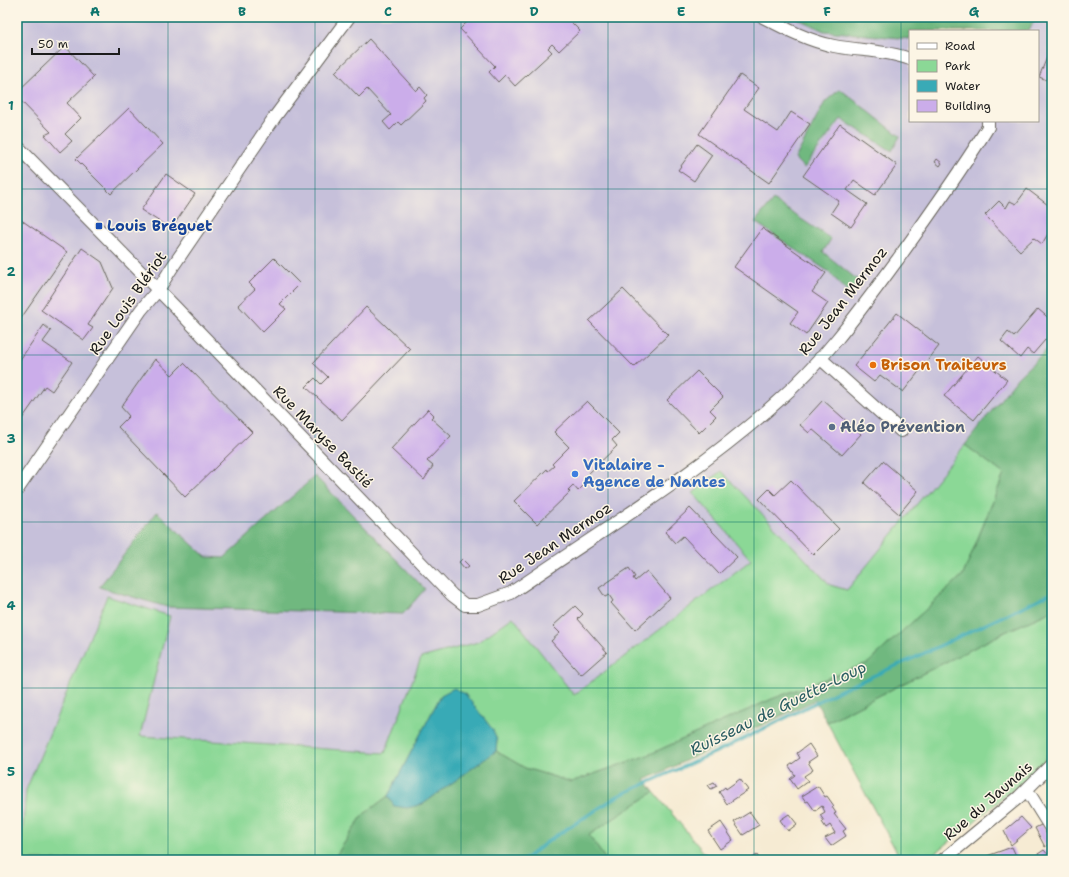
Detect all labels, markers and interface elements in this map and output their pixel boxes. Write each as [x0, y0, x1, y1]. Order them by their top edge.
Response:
text: A [90, 3, 100, 20]
text: B [238, 3, 246, 20]
text: C [384, 3, 392, 20]
text: D [529, 3, 539, 20]
text: E [677, 3, 686, 20]
text: F [823, 3, 831, 20]
text: G [969, 3, 980, 20]
scale bar [32, 30, 119, 56]
legend [909, 30, 1039, 122]
text: 50 m [38, 36, 68, 52]
text: Road [945, 38, 976, 54]
text: Park [945, 58, 971, 74]
text: Water [945, 78, 981, 94]
text: 1 [8, 97, 14, 114]
text: Building [945, 98, 991, 114]
place label: Louis Bréguet [107, 216, 212, 236]
marker: Louis Bréguet [94, 221, 104, 231]
street label: Rue Jean Mermoz [794, 243, 892, 359]
street label: Rue Louis Blériot [85, 247, 171, 359]
text: 2 [6, 263, 16, 280]
place label: Brison Traiteurs [881, 355, 1007, 375]
marker: Brison Traiteurs [868, 360, 878, 370]
street label: Rue Maryse Bastié [269, 381, 377, 493]
place label: Aléo Prévention [840, 417, 965, 437]
marker: Aléo Prévention [827, 422, 837, 432]
text: 3 [6, 430, 16, 447]
place label: Vitalaire - Agence de Nantes [583, 455, 726, 492]
marker: Vitalaire - Agence de Nantes [570, 469, 580, 479]
street label: Rue Jean Mermoz [494, 498, 616, 588]
text: 4 [6, 597, 16, 614]
water label: Ruisseau de Guette-Loup [686, 656, 870, 760]
street label: Rue du Jaunais [939, 757, 1037, 845]
text: 5 [7, 763, 15, 780]

